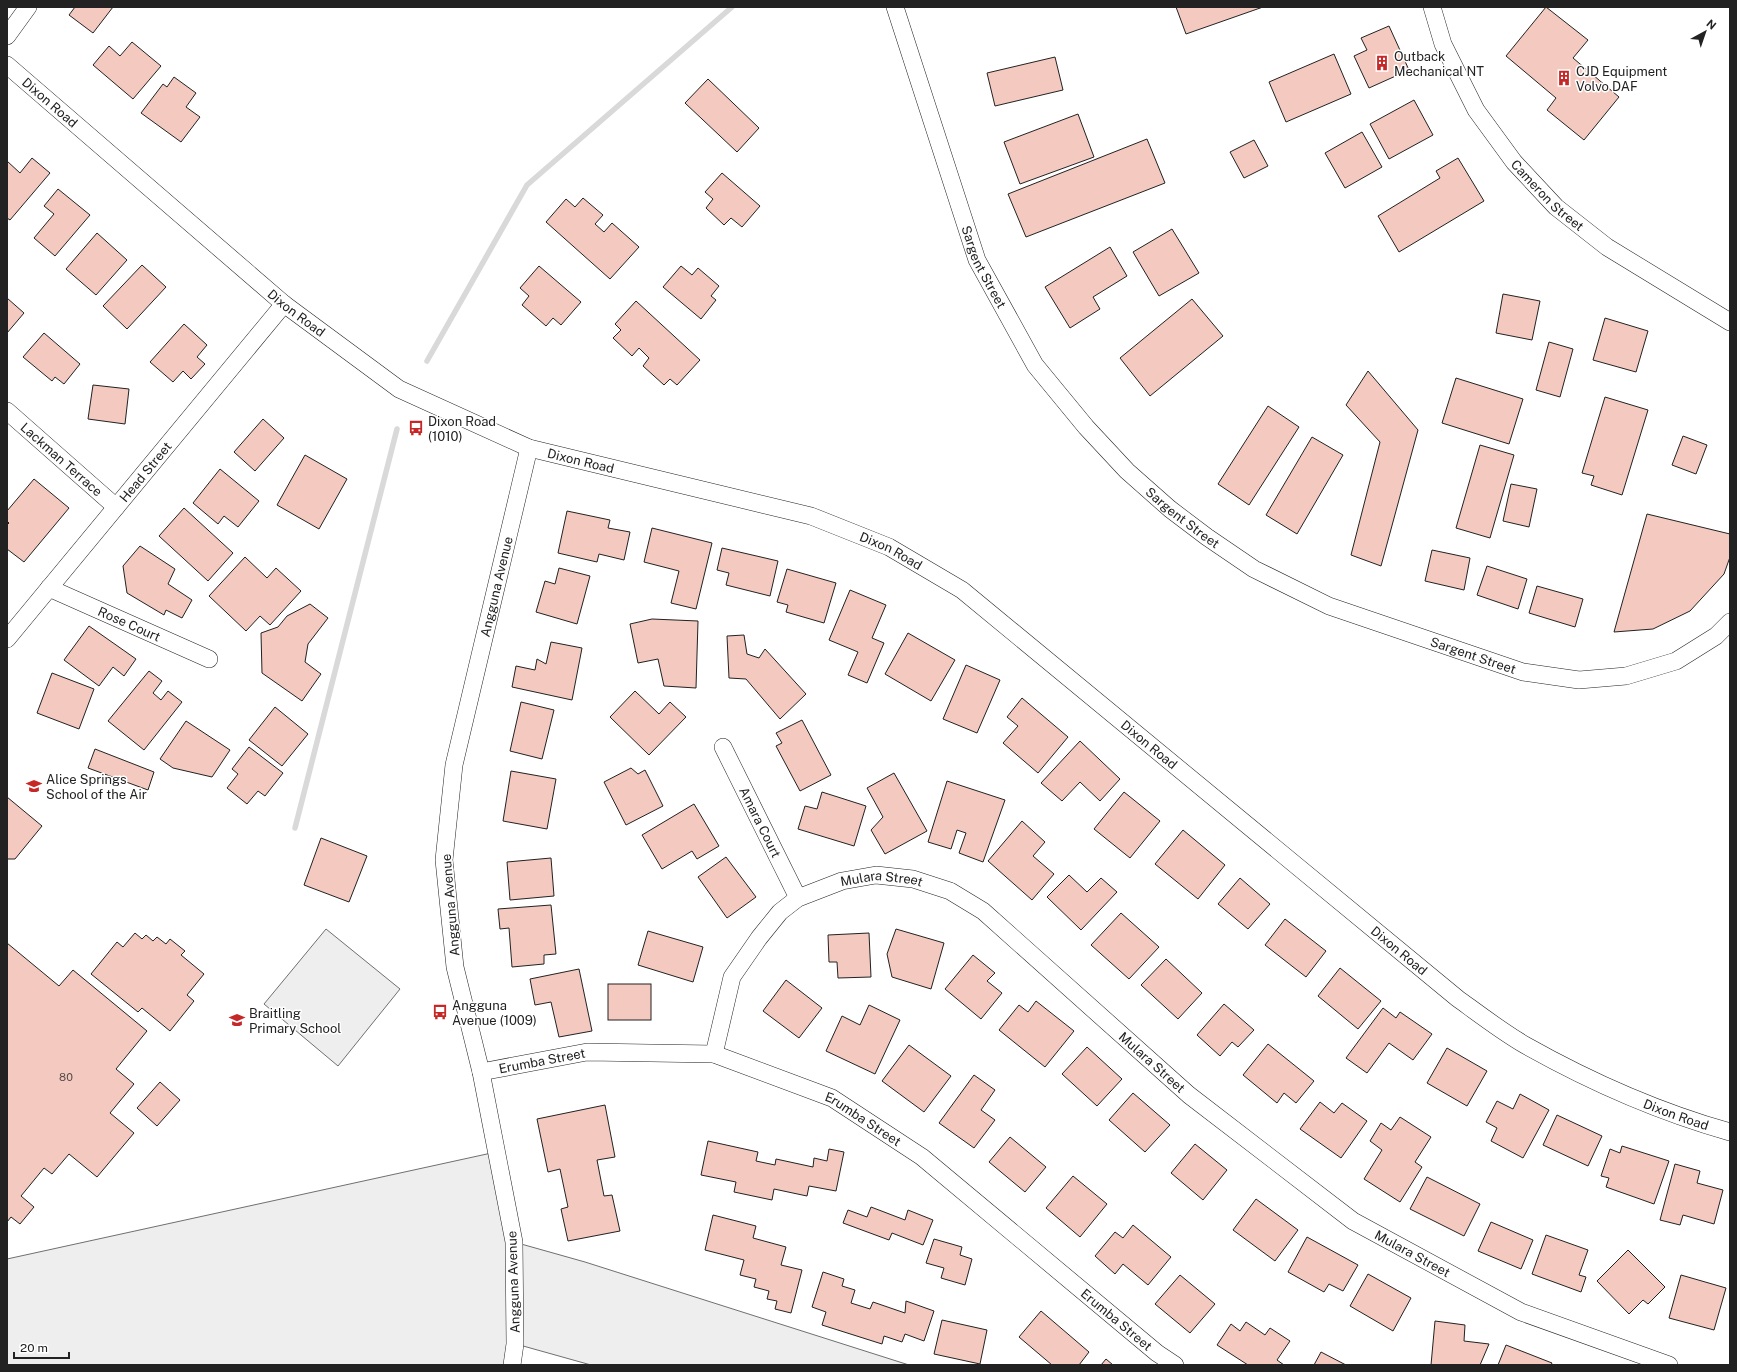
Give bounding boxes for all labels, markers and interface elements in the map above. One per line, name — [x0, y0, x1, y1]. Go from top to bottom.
north arrow — [1685, 12, 1725, 52]
text: N — [1704, 17, 1719, 32]
place label: Outback Mechanical NT — [1394, 49, 1484, 79]
building icon: Outback Mechanical NT — [1373, 54, 1391, 72]
place label: CJD Equipment Volvo DAF — [1576, 64, 1667, 94]
building icon: CJD Equipment Volvo DAF — [1555, 69, 1573, 87]
street label: Dixon Road — [19, 75, 81, 131]
street label: Cameron Street — [1508, 157, 1587, 234]
street label: Sargent Street — [958, 224, 1009, 311]
street label: Dixon Road — [264, 286, 328, 340]
place label: Dixon Road (1010) — [428, 414, 496, 444]
bus stop icon: Dixon Road (1010) — [407, 419, 425, 437]
street label: Lackman Terrace — [18, 420, 105, 500]
street label: Head Street — [117, 439, 175, 505]
street label: Dixon Road — [546, 446, 616, 476]
street label: Sargent Street — [1143, 484, 1222, 551]
street label: Dixon Road — [857, 529, 925, 573]
street label: Angguna Avenue — [478, 535, 516, 638]
street label: Rose Court — [96, 604, 163, 645]
street label: Sargent Street — [1428, 634, 1518, 677]
street label: Dixon Road — [1118, 717, 1180, 772]
place label: Alice Springs School of the Air — [46, 772, 147, 802]
school or university icon: Alice Springs School of the Air — [25, 777, 43, 795]
street label: Amara Court — [736, 785, 784, 860]
street label: Angguna Avenue — [439, 853, 462, 957]
street label: Mulara Street — [839, 868, 925, 890]
street label: Dixon Road — [1368, 923, 1430, 978]
place label: Angguna Avenue (1009) — [452, 998, 537, 1028]
bus stop icon: Angguna Avenue (1009) — [431, 1003, 449, 1021]
place label: Braitling Primary School — [249, 1006, 341, 1036]
school or university icon: Braitling Primary School — [228, 1011, 246, 1029]
street label: Mulara Street — [1116, 1029, 1188, 1096]
street label: Erumba Street — [497, 1045, 587, 1077]
house number: 80 — [59, 1071, 73, 1083]
street label: Erumba Street — [823, 1089, 904, 1149]
street label: Dixon Road — [1641, 1096, 1710, 1133]
street label: Mulara Street — [1372, 1227, 1453, 1280]
street label: Angguna Avenue — [504, 1230, 523, 1334]
street label: Erumba Street — [1078, 1286, 1155, 1354]
scale bar — [14, 1334, 69, 1360]
text: 20 m — [20, 1341, 48, 1355]

